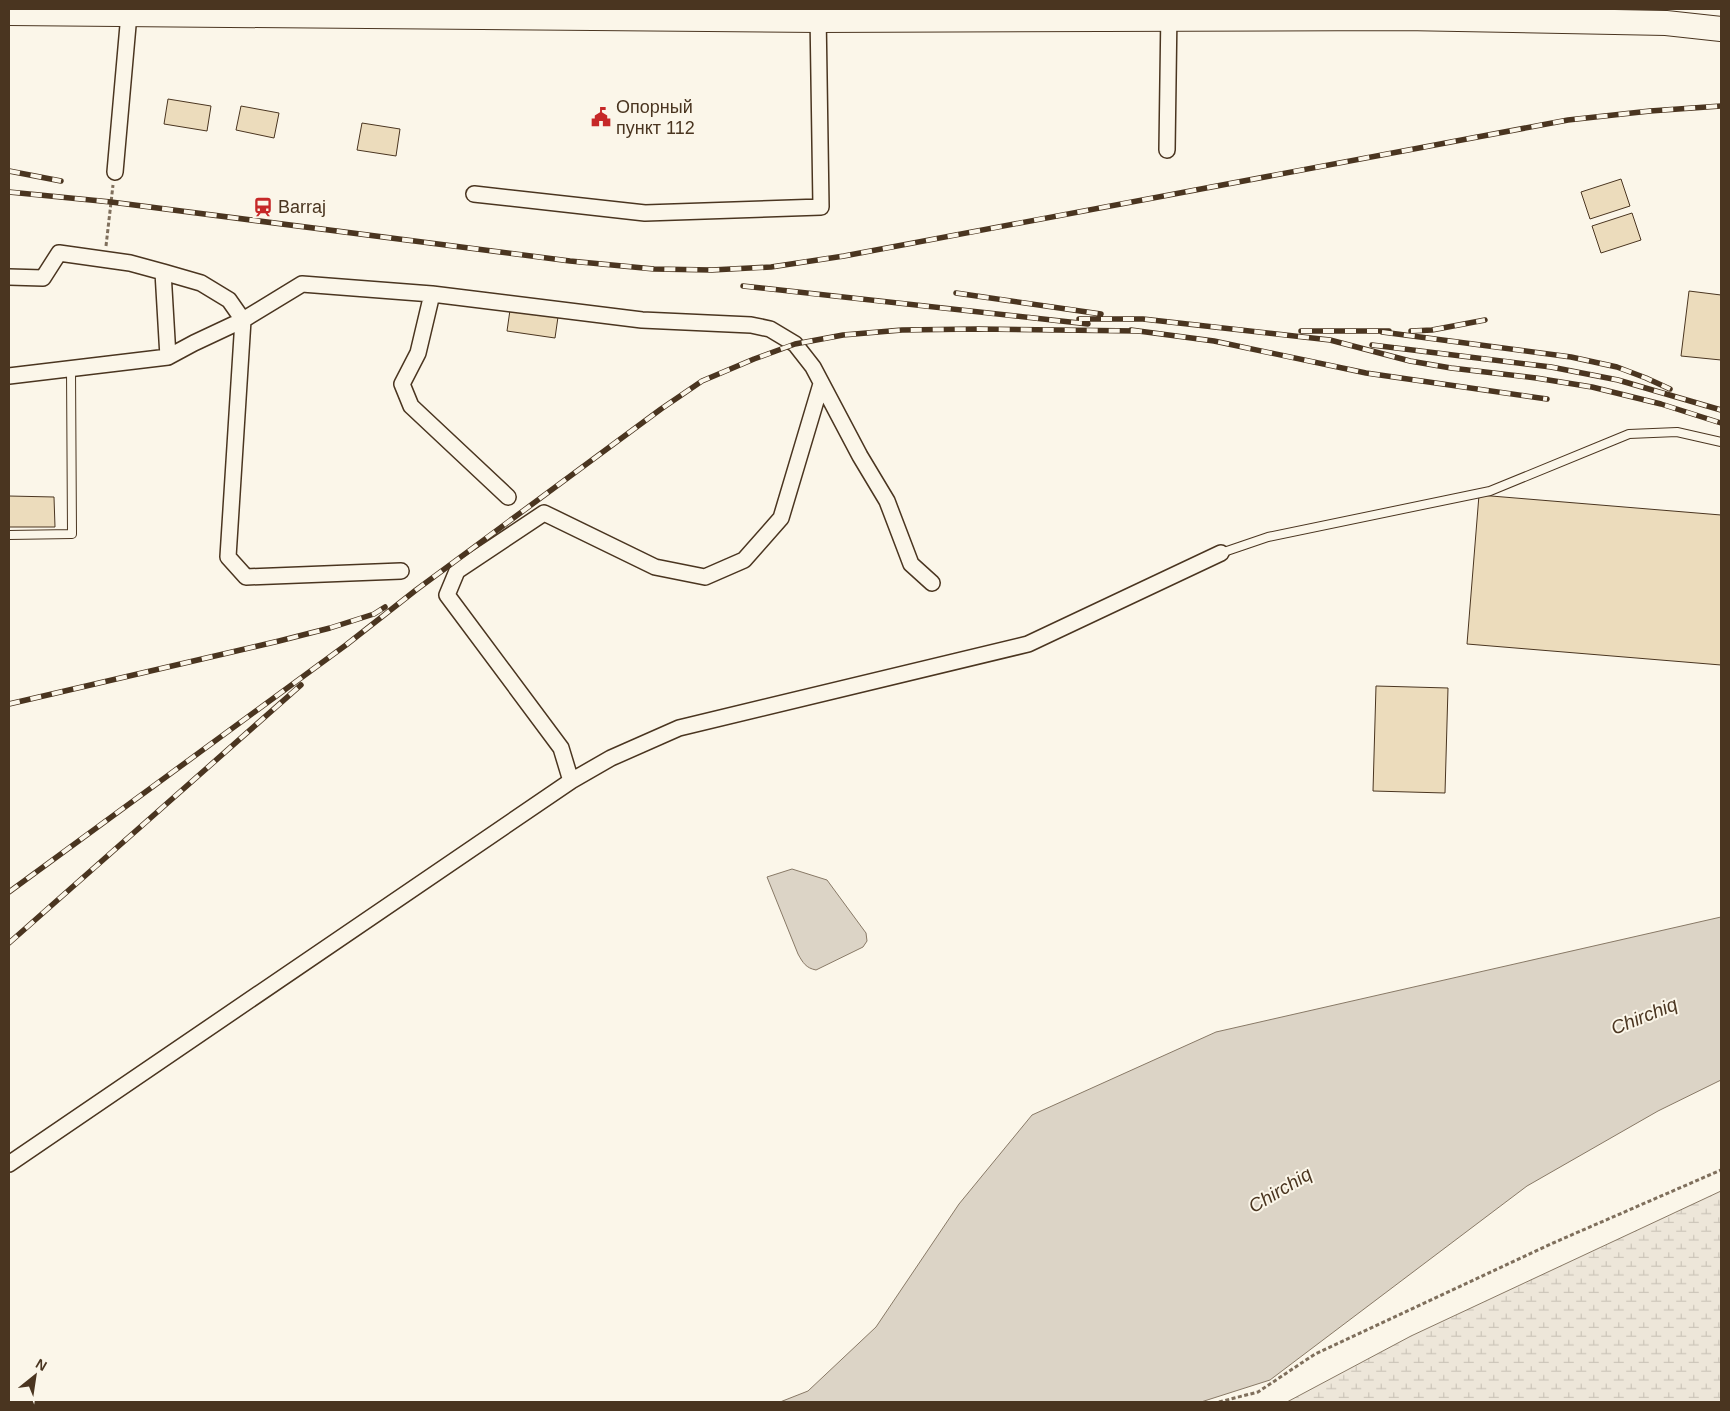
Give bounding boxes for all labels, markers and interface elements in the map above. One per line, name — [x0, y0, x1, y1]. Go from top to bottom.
place label: Опорный пункт 112 — [616, 97, 695, 138]
public building icon: Опорный пункт 112 — [590, 106, 612, 128]
station icon: Barraj — [252, 196, 274, 218]
place label: Barraj — [278, 197, 326, 217]
water label: Chirchiq — [1608, 993, 1681, 1039]
water label: Chirchiq — [1245, 1163, 1316, 1217]
north arrow — [10, 1351, 60, 1401]
text: N — [33, 1355, 50, 1374]

